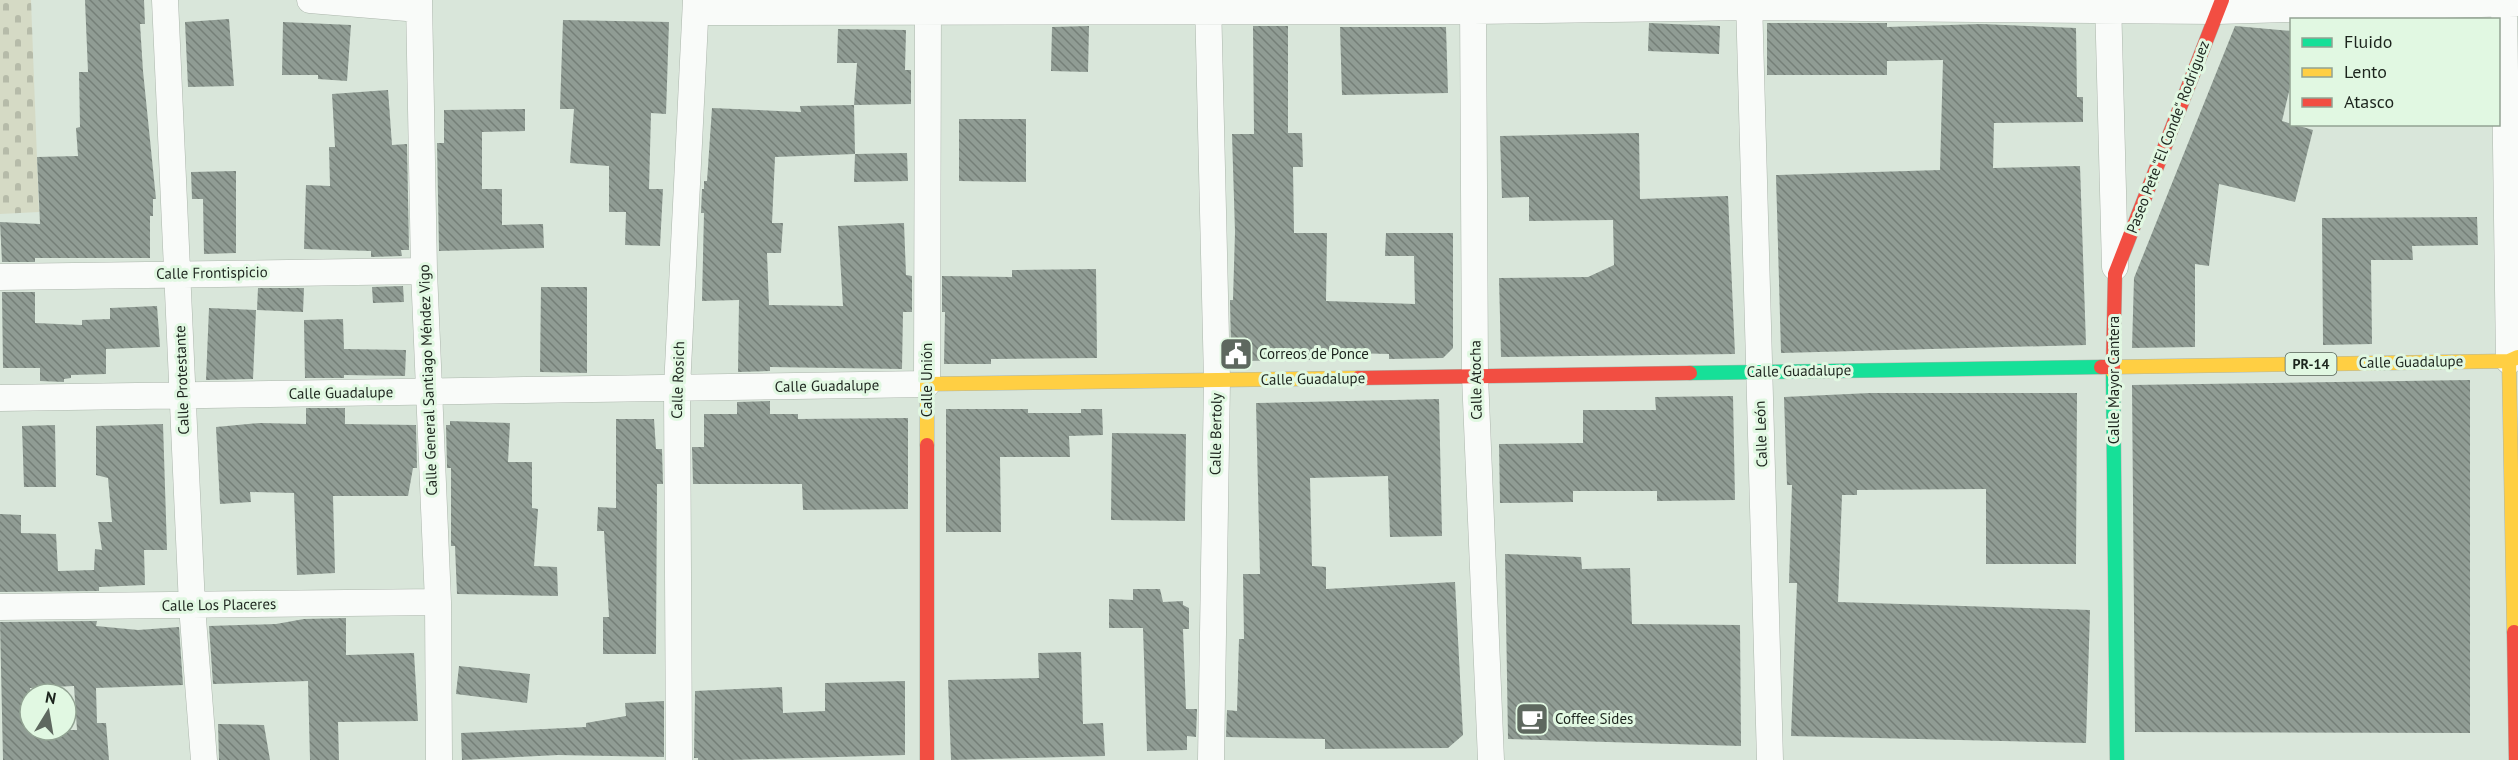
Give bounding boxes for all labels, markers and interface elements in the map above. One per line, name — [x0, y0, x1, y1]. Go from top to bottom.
legend — [2290, 18, 2500, 126]
text: Fluido — [2344, 30, 2392, 53]
street label: Paseo Pete "El Conde" Rodríguez — [2122, 38, 2213, 236]
text: Lento — [2344, 60, 2387, 83]
text: Atasco — [2344, 90, 2394, 113]
street label: Calle Frontispicio — [156, 262, 268, 283]
street label: Calle General Santiago Méndez Vigo — [414, 264, 441, 496]
street label: Calle Mayor Cantera — [2104, 316, 2123, 444]
street label: Calle Protestante — [170, 325, 193, 435]
public building icon: Correos de Ponce — [1218, 336, 1254, 372]
street label: Calle Atocha — [1465, 340, 1486, 420]
street label: Calle Rosich — [667, 341, 688, 419]
street label: Calle Unión — [917, 343, 936, 417]
place label: Correos de Ponce — [1259, 344, 1369, 363]
street label: Calle Guadalupe — [2359, 351, 2463, 372]
road number: PR-14 — [2286, 353, 2336, 375]
street label: Calle Guadalupe — [1747, 360, 1851, 381]
street label: Calle Guadalupe — [1261, 368, 1365, 389]
street label: Calle Guadalupe — [775, 375, 879, 396]
street label: Calle Guadalupe — [289, 382, 393, 403]
street label: Calle Bertoly — [1205, 393, 1226, 475]
street label: Calle León — [1750, 400, 1771, 468]
street label: Calle Los Placeres — [162, 594, 276, 615]
north arrow — [18, 682, 78, 742]
text: N — [44, 686, 58, 708]
cafe icon: Coffee Sides — [1514, 701, 1550, 737]
place label: Coffee Sides — [1555, 709, 1633, 728]

